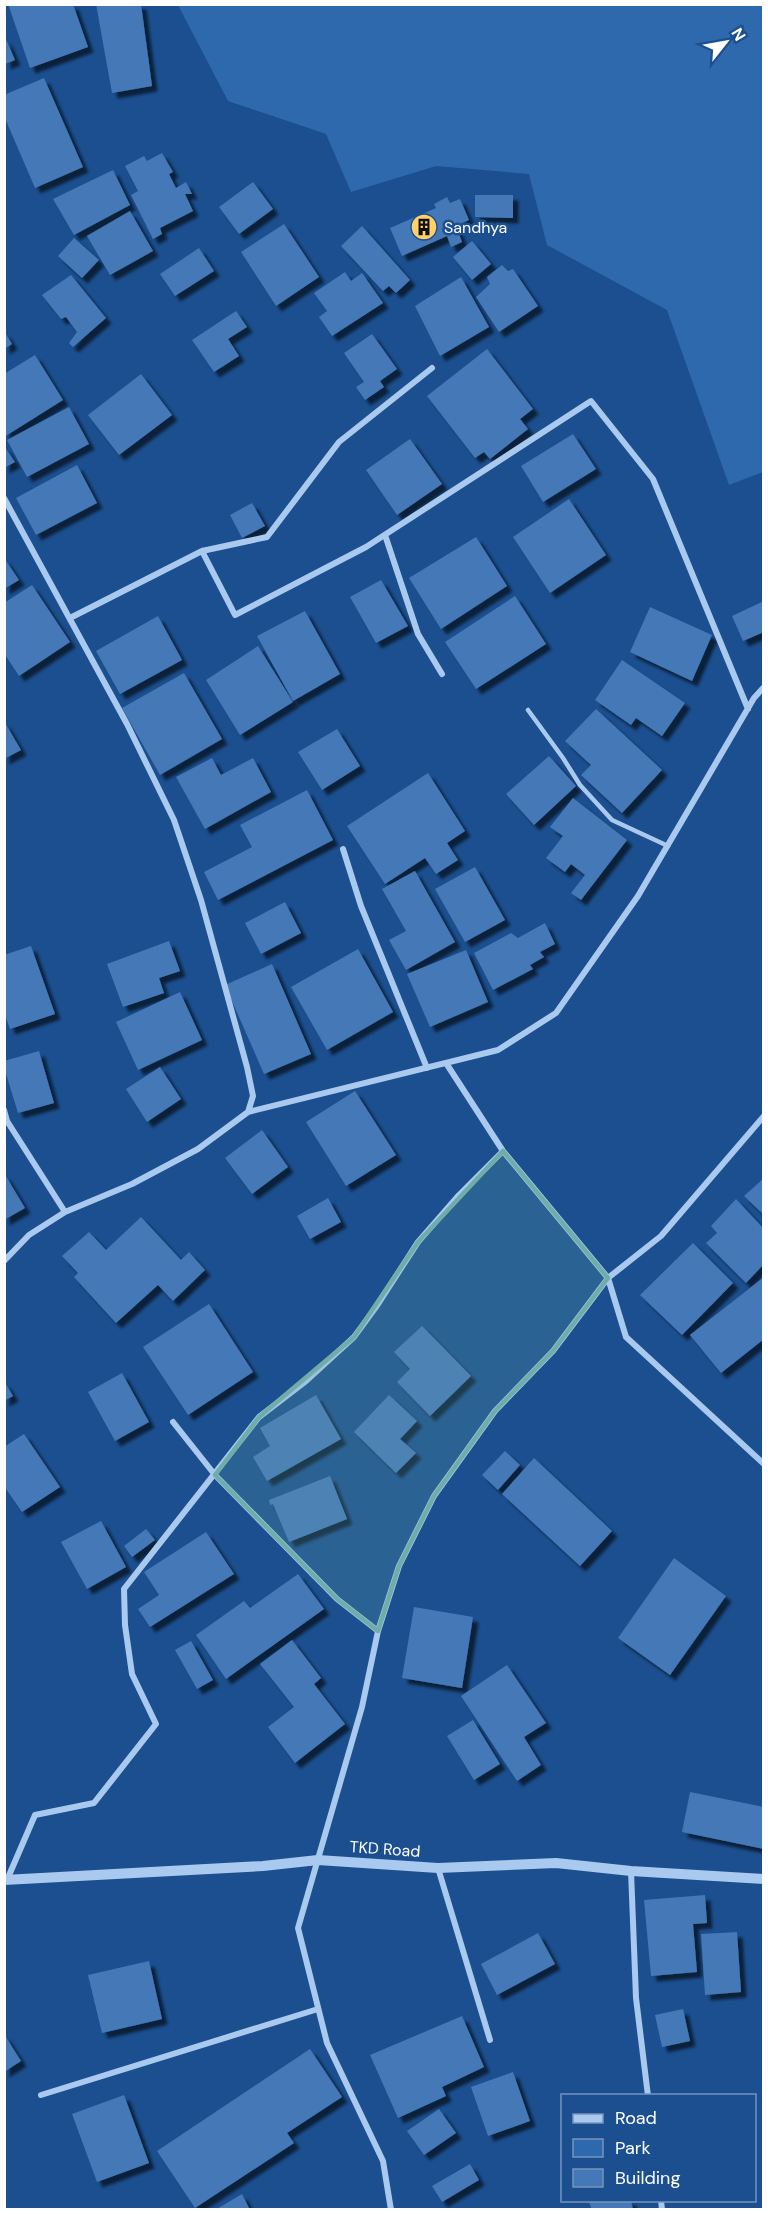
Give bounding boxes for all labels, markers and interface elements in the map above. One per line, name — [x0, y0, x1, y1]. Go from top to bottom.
north arrow — [696, 12, 756, 72]
text: N — [726, 24, 750, 45]
building icon: Sandhya — [409, 212, 439, 242]
place label: Sandhya — [444, 217, 507, 238]
street label: TKD Road — [349, 1836, 421, 1862]
legend — [561, 2094, 756, 2202]
text: Road — [615, 2106, 657, 2130]
text: Park — [615, 2136, 651, 2160]
text: Building — [615, 2166, 680, 2190]

